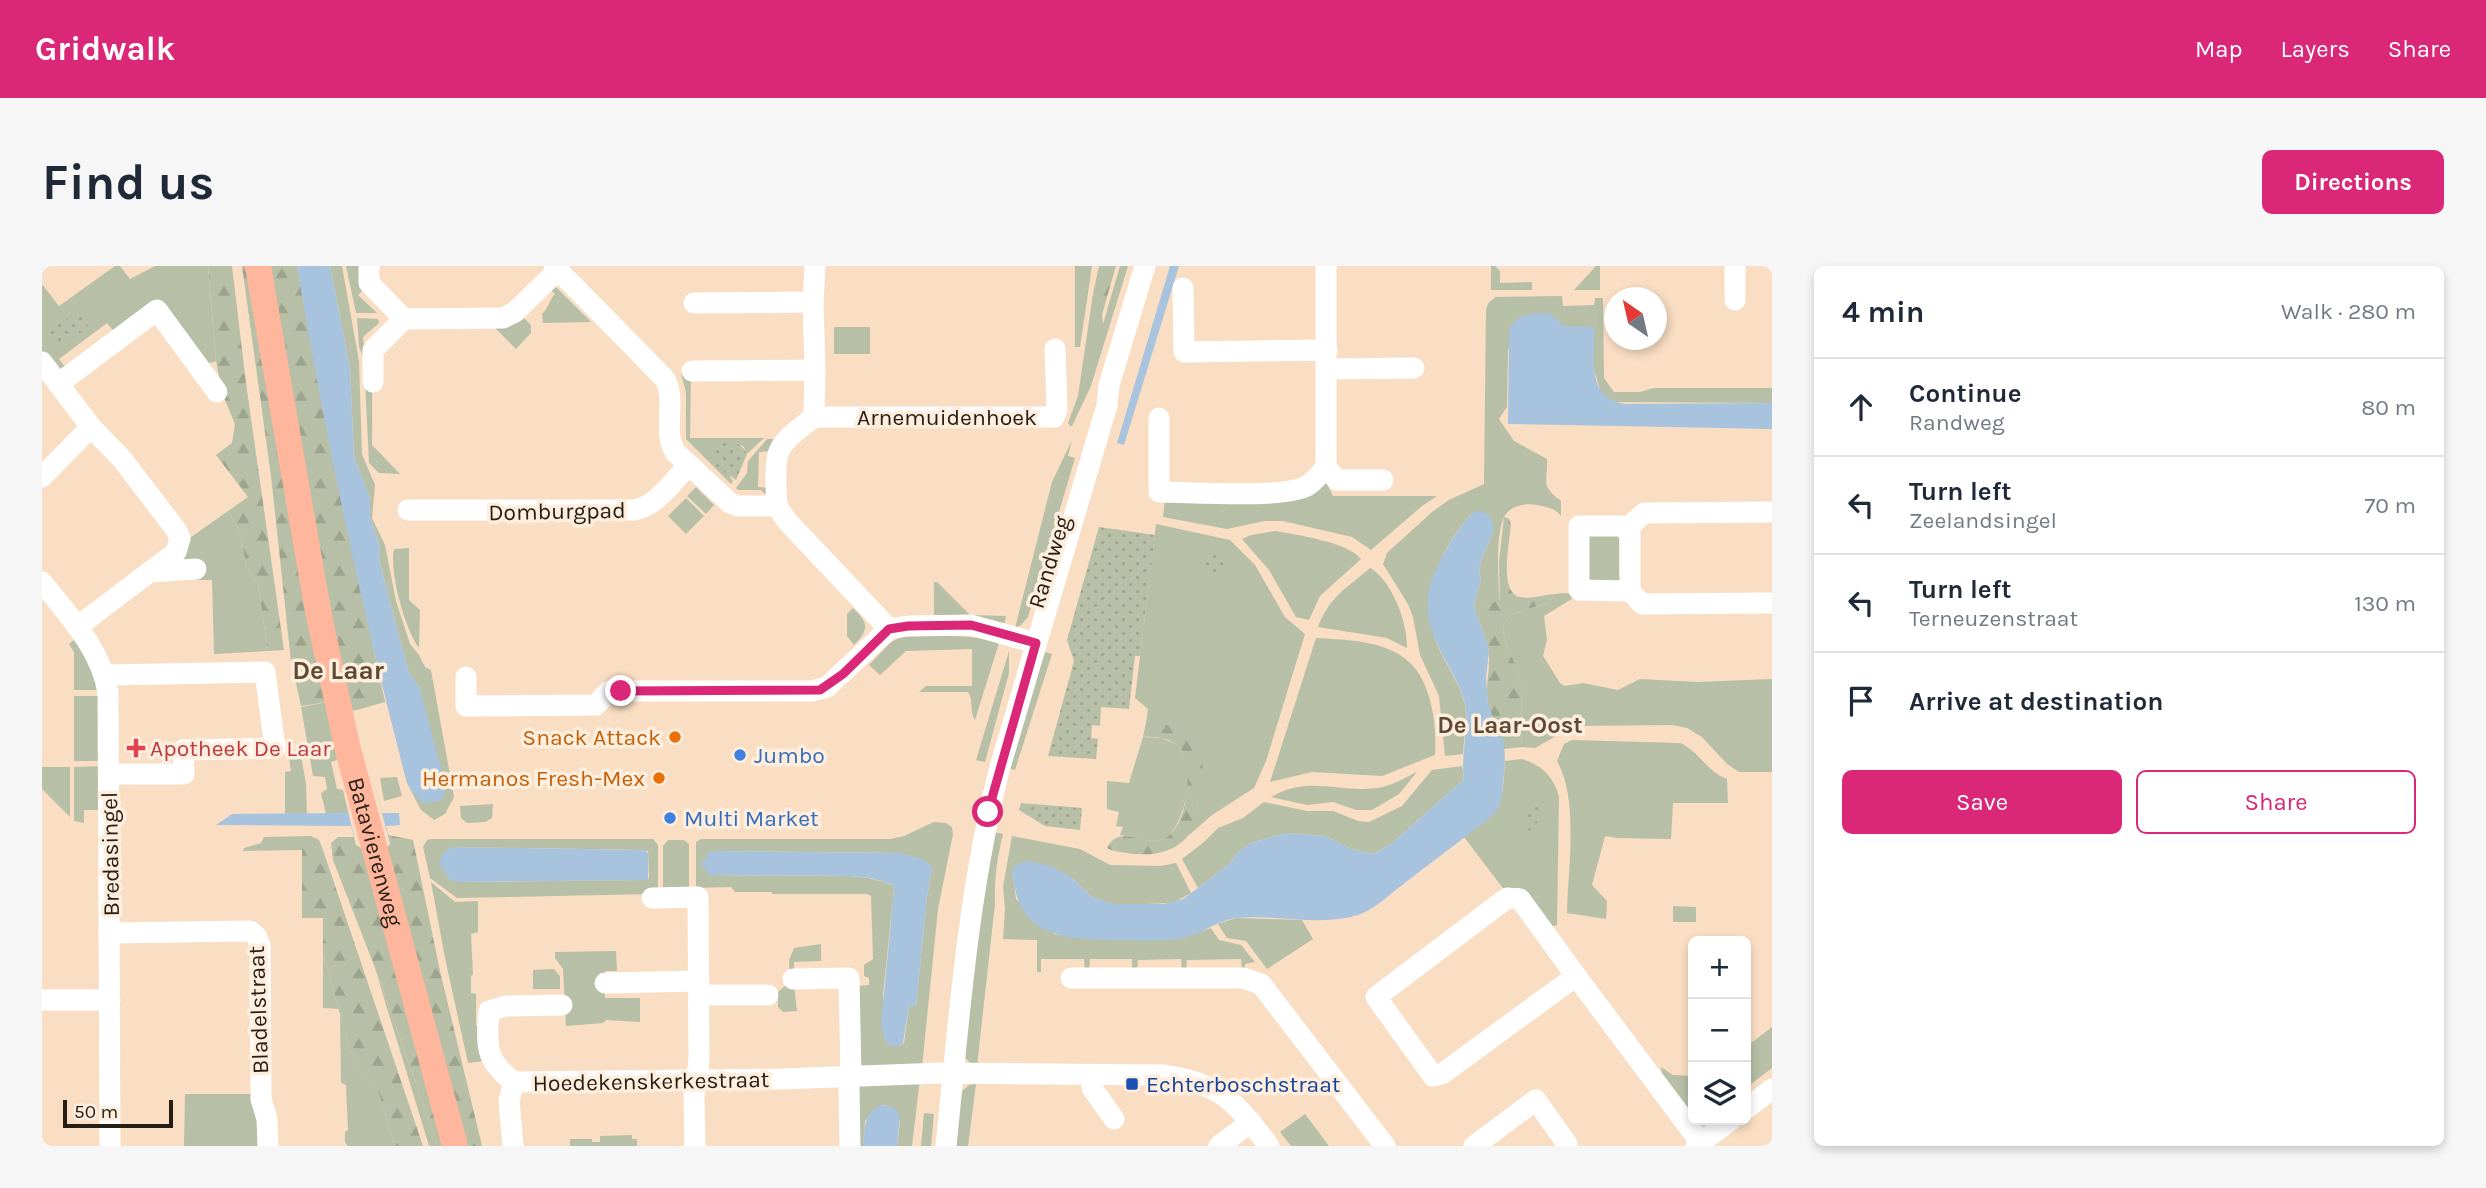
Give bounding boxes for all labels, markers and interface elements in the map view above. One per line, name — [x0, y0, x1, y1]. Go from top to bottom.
text: Gridwalk — [35, 30, 175, 68]
text: Map — [2195, 35, 2243, 63]
text: Layers — [2281, 35, 2350, 63]
text: Share — [2388, 35, 2451, 63]
button: Directions — [2262, 150, 2444, 214]
text: Find us — [42, 154, 214, 211]
north arrow — [1604, 287, 1667, 350]
text: 4 min — [1842, 294, 1924, 330]
text: Walk · 280 m — [2281, 298, 2416, 325]
text: Continue — [1909, 378, 2021, 409]
icon: ahead — [1842, 388, 1880, 426]
text: 80 m — [2361, 394, 2416, 421]
street label: Arnemuidenhoek — [857, 404, 1037, 431]
text: Randweg — [1909, 409, 2005, 436]
text: Turn left — [1909, 476, 2011, 507]
icon: left — [1842, 486, 1880, 524]
text: 70 m — [2365, 492, 2416, 519]
street label: Domburgpad — [488, 497, 626, 526]
text: Zeelandsingel — [1909, 507, 2057, 534]
street label: Randweg — [1023, 512, 1076, 612]
text: Turn left — [1909, 574, 2011, 605]
icon: left — [1842, 584, 1880, 622]
text: 130 m — [2354, 590, 2416, 617]
text: Terneuzenstraat — [1909, 605, 2078, 632]
district label: De Laar — [292, 655, 385, 686]
route end — [605, 675, 636, 706]
icon: arrive — [1842, 682, 1880, 720]
text: Arrive at destination — [1909, 686, 2163, 717]
district label: De Laar-Oost — [1437, 711, 1583, 739]
place label: Snack Attack — [522, 724, 661, 751]
marker: Snack Attack — [667, 729, 683, 745]
place label: Apotheek De Laar — [150, 735, 331, 762]
marker: Apotheek De Laar — [128, 740, 144, 756]
place label: Jumbo — [754, 742, 825, 769]
marker: Jumbo — [732, 747, 748, 763]
place label: Hermanos Fresh-Mex — [422, 765, 645, 792]
marker: Hermanos Fresh-Mex — [651, 770, 667, 786]
button: Save — [1842, 770, 2122, 834]
button: Share — [2136, 770, 2416, 834]
street label: Batavierenweg — [342, 774, 408, 930]
street label: Bredasingel — [96, 791, 125, 917]
route start — [972, 796, 1003, 827]
place label: Multi Market — [684, 805, 819, 832]
marker: Multi Market — [662, 810, 678, 826]
map controls — [1688, 936, 1751, 1125]
button: + — [1688, 936, 1751, 999]
street label: Bladelstraat — [243, 945, 274, 1075]
button: − — [1688, 999, 1751, 1062]
button: layers — [1688, 1062, 1751, 1125]
street label: Hoedekenskerkestraat — [532, 1066, 770, 1097]
place label: Echterboschstraat — [1146, 1071, 1341, 1098]
marker: Echterboschstraat — [1124, 1076, 1140, 1092]
scale bar — [63, 1097, 173, 1129]
text: 50 m — [74, 1101, 118, 1123]

